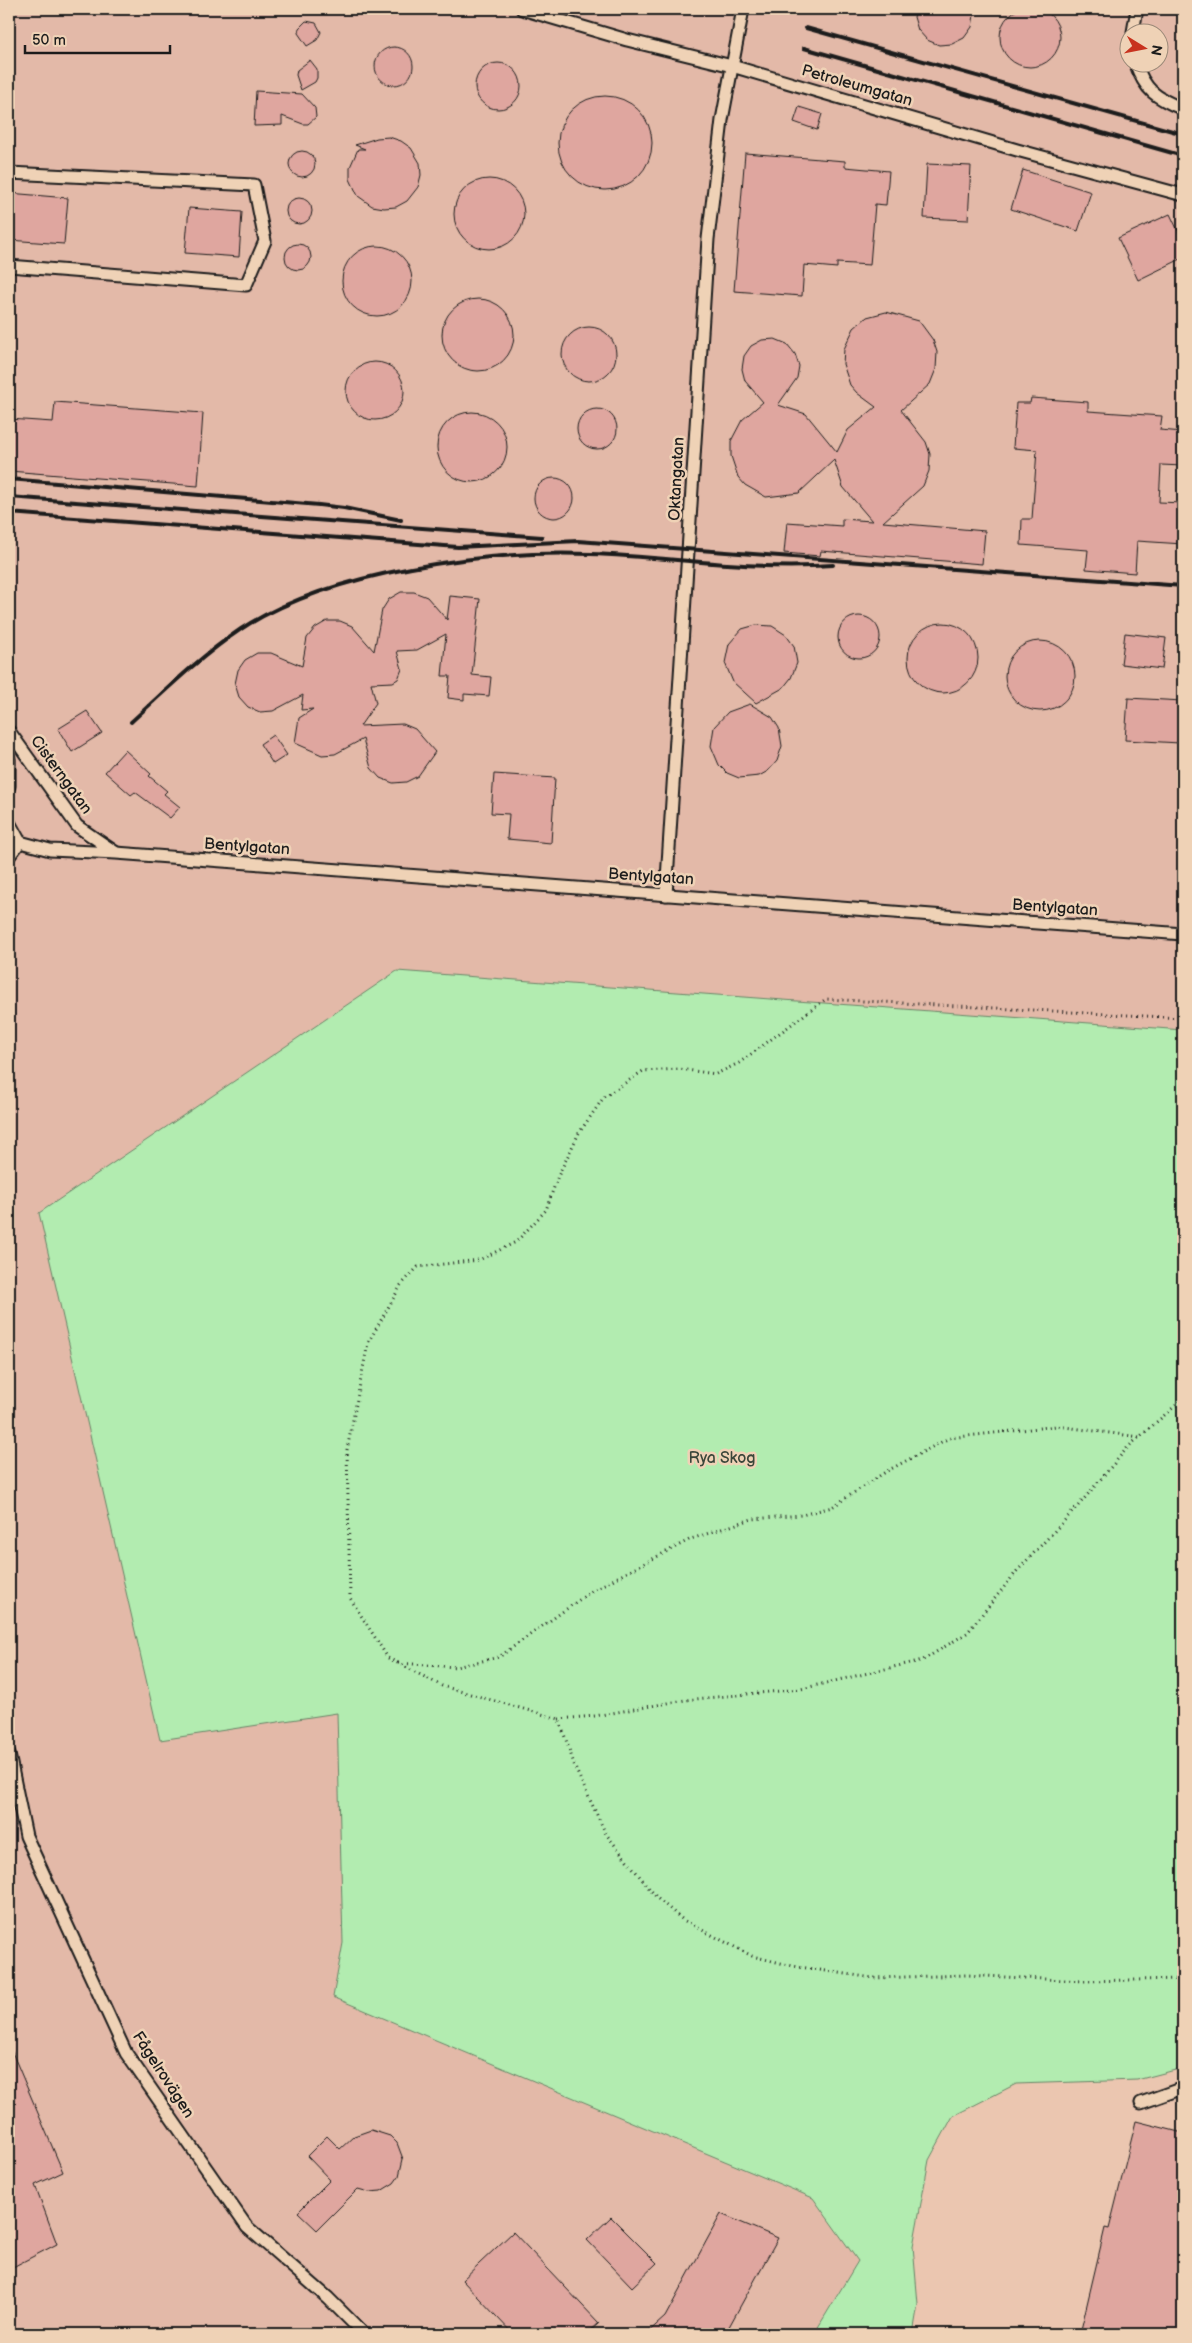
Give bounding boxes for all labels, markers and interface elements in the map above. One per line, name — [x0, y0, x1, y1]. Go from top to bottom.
scale bar — [25, 22, 170, 54]
north arrow — [1120, 22, 1170, 72]
text: 50 m — [32, 31, 66, 50]
text: N — [1147, 44, 1166, 57]
street label: Petroleumgatan — [799, 61, 915, 111]
street label: Oktangatan — [665, 437, 689, 521]
street label: Cisterngatan — [26, 732, 96, 818]
street label: Bentylgatan — [203, 835, 291, 859]
street label: Bentylgatan — [607, 865, 695, 889]
street label: Bentylgatan — [1011, 896, 1099, 920]
park label: Rya Skog — [688, 1449, 756, 1468]
street label: Fågelrovägen — [128, 2028, 198, 2122]

